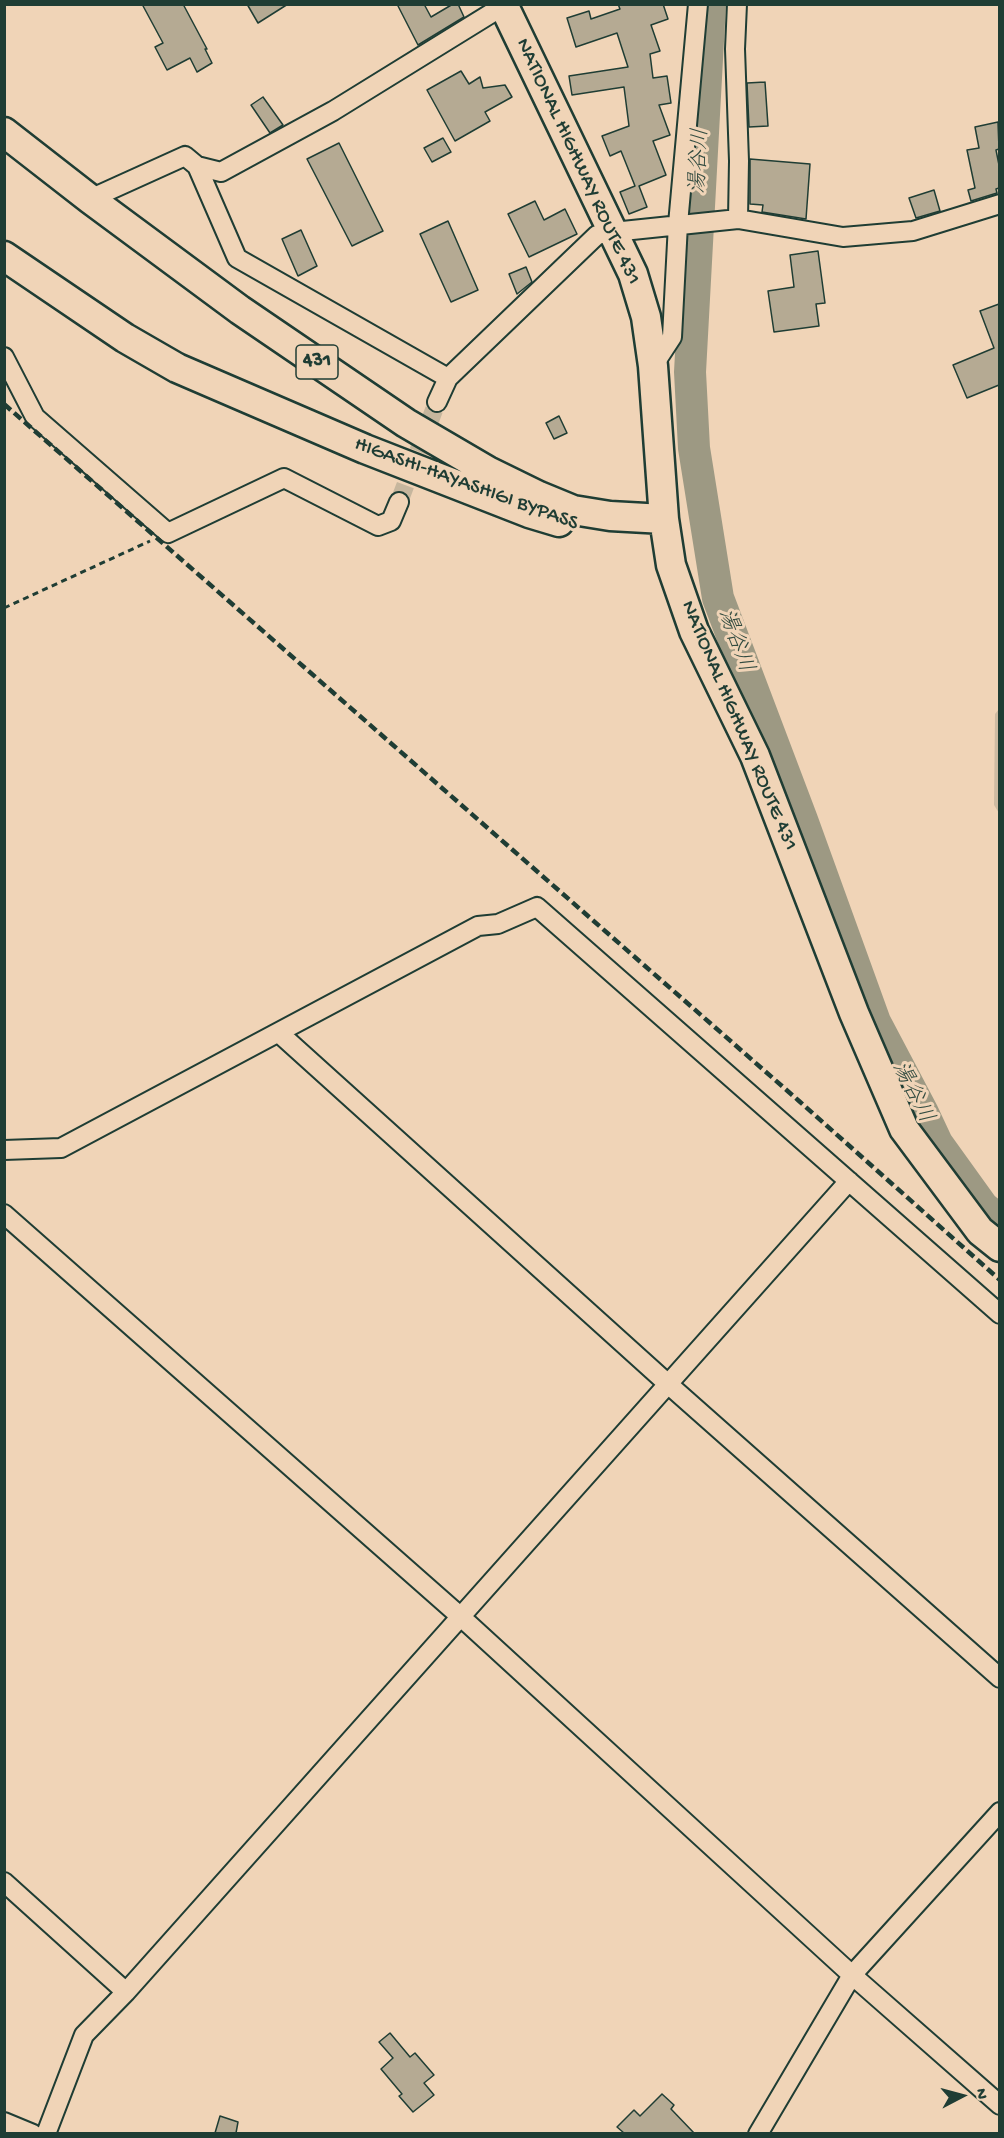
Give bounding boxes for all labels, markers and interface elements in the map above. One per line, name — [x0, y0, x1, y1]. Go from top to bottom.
street label: NATIONAL HIGHWAY ROUTE 431 — [509, 35, 645, 289]
water label: 湯谷川 — [686, 127, 716, 195]
road number: 431 — [296, 345, 338, 379]
street label: HIGASHI-HAYASHIGI BYPASS — [351, 433, 581, 537]
street label: NATIONAL HIGHWAY ROUTE 431 — [674, 597, 802, 855]
water label: 湯谷川 — [710, 605, 758, 677]
water label: 湯谷川 — [884, 1058, 938, 1128]
north arrow — [932, 2066, 992, 2126]
text: N — [970, 2088, 990, 2100]

